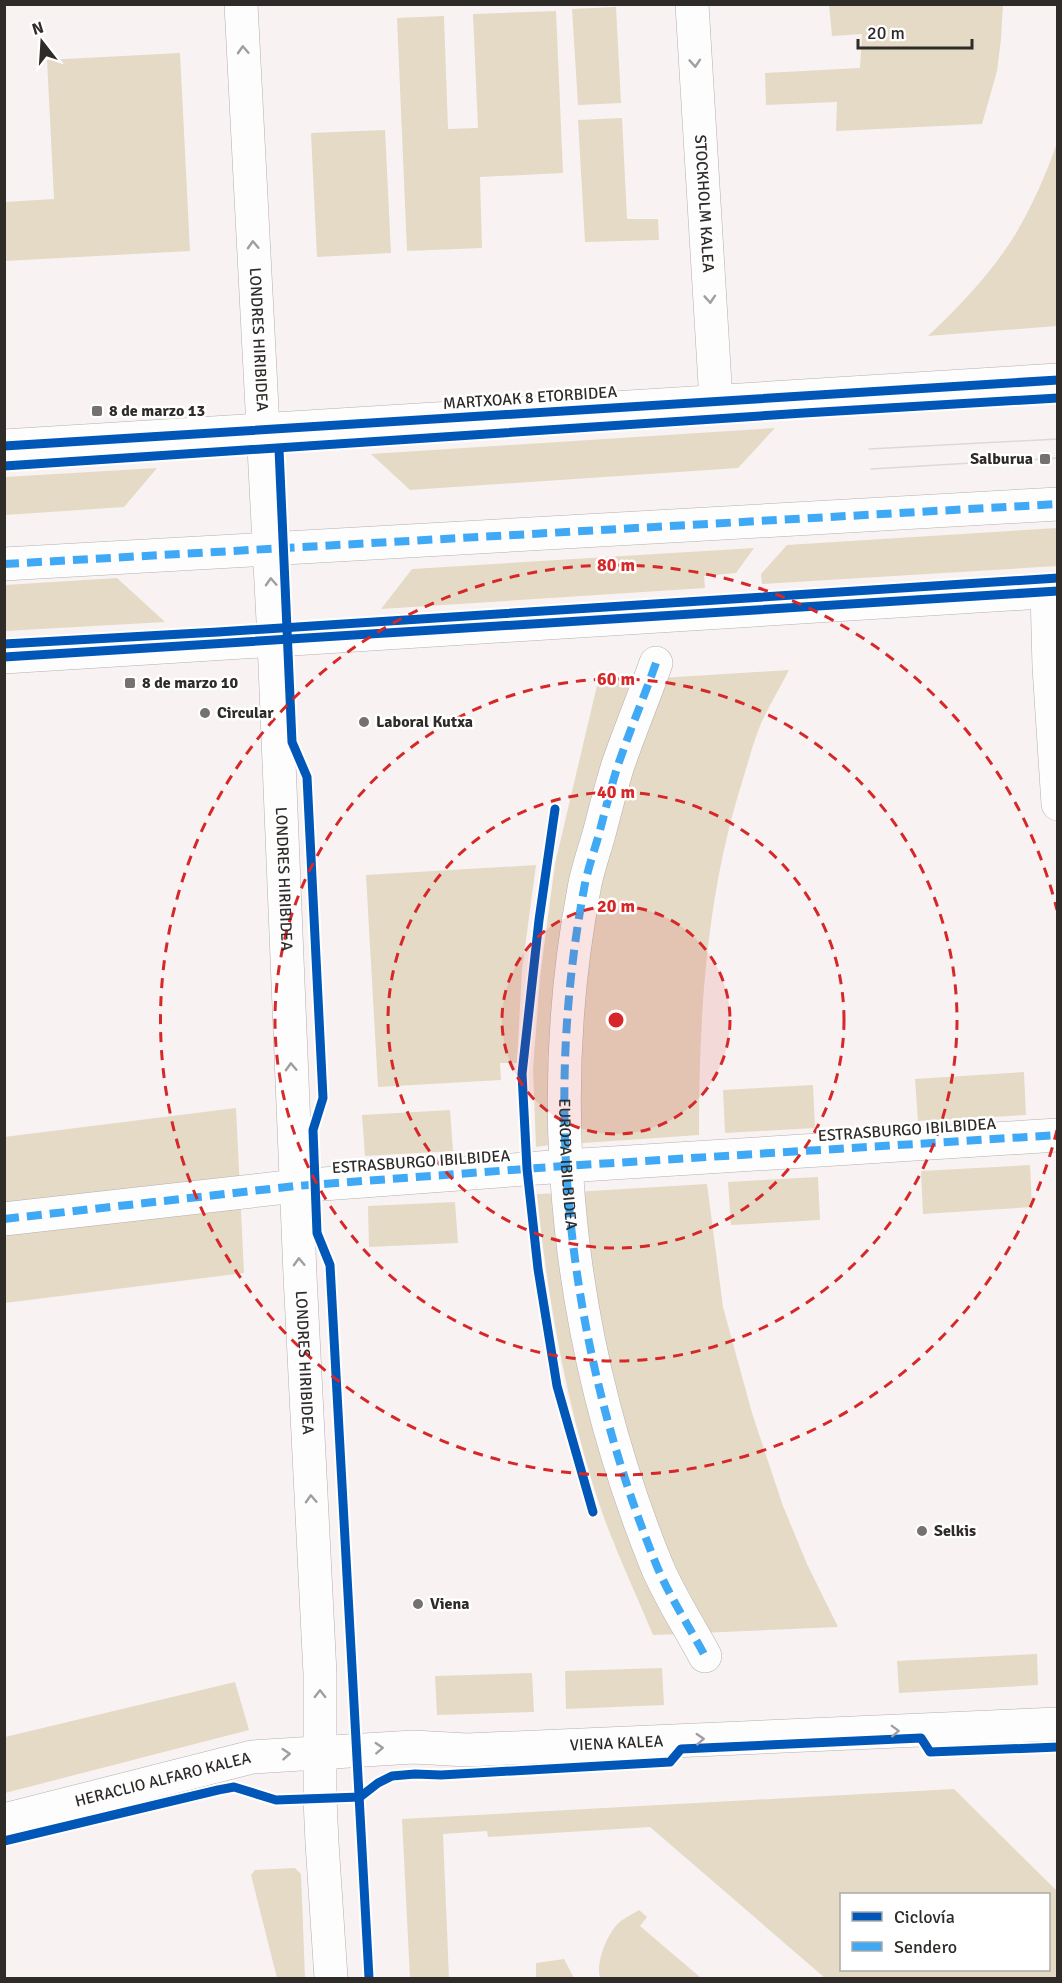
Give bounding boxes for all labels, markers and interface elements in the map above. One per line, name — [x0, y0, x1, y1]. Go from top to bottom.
north arrow — [12, 12, 72, 72]
scale bar — [858, 12, 972, 50]
text: N — [30, 17, 46, 40]
text: 20 m — [867, 22, 905, 44]
one-way arrow — [237, 45, 250, 54]
one-way arrow — [689, 58, 702, 67]
street label: STOCKHOLM KALEA — [690, 134, 718, 273]
one-way arrow — [247, 240, 260, 249]
street label: LONDRES HIRIBIDEA — [245, 267, 272, 412]
one-way arrow — [703, 295, 716, 304]
street label: MARTXOAK 8 ETORBIDEA — [442, 382, 618, 414]
place label: 8 de marzo 13 — [109, 401, 205, 421]
marker: 8 de marzo 13 — [90, 404, 104, 418]
place label: Salburua — [970, 449, 1033, 469]
marker: Salburua — [1038, 452, 1052, 466]
text: 80 m — [597, 554, 635, 576]
one-way arrow — [264, 577, 277, 586]
text: 60 m — [597, 668, 635, 690]
place label: 8 de marzo 10 — [142, 673, 238, 693]
marker: 8 de marzo 10 — [123, 676, 137, 690]
place label: Circular — [217, 703, 274, 723]
marker: Circular — [198, 706, 212, 720]
place label: Laboral Kutxa — [376, 712, 473, 732]
marker: Laboral Kutxa — [357, 715, 371, 729]
text: 40 m — [597, 781, 635, 803]
street label: LONDRES HIRIBIDEA — [271, 806, 297, 952]
text: 20 m — [597, 895, 635, 917]
centre of rings — [606, 1010, 626, 1030]
one-way arrow — [285, 1063, 298, 1072]
street label: EUROPA IBILBIDEA — [554, 1098, 581, 1231]
street label: ESTRASBURGO IBILBIDEA — [817, 1114, 997, 1146]
street label: ESTRASBURGO IBILBIDEA — [331, 1146, 511, 1178]
one-way arrow — [293, 1258, 305, 1267]
street label: LONDRES HIRIBIDEA — [291, 1290, 318, 1435]
one-way arrow — [305, 1494, 318, 1503]
place label: Selkis — [934, 1521, 976, 1541]
marker: Selkis — [915, 1524, 929, 1538]
place label: Viena — [430, 1594, 469, 1614]
marker: Viena — [411, 1597, 425, 1611]
one-way arrow — [314, 1689, 327, 1698]
one-way arrow — [890, 1724, 899, 1737]
street label: VIENA KALEA — [569, 1731, 664, 1755]
one-way arrow — [695, 1733, 704, 1746]
one-way arrow — [375, 1742, 384, 1755]
street label: HERACLIO ALFARO KALEA — [73, 1748, 253, 1812]
one-way arrow — [282, 1748, 291, 1761]
legend — [840, 1893, 1050, 1971]
text: Ciclovía — [894, 1906, 955, 1928]
text: Sendero — [894, 1936, 957, 1958]

